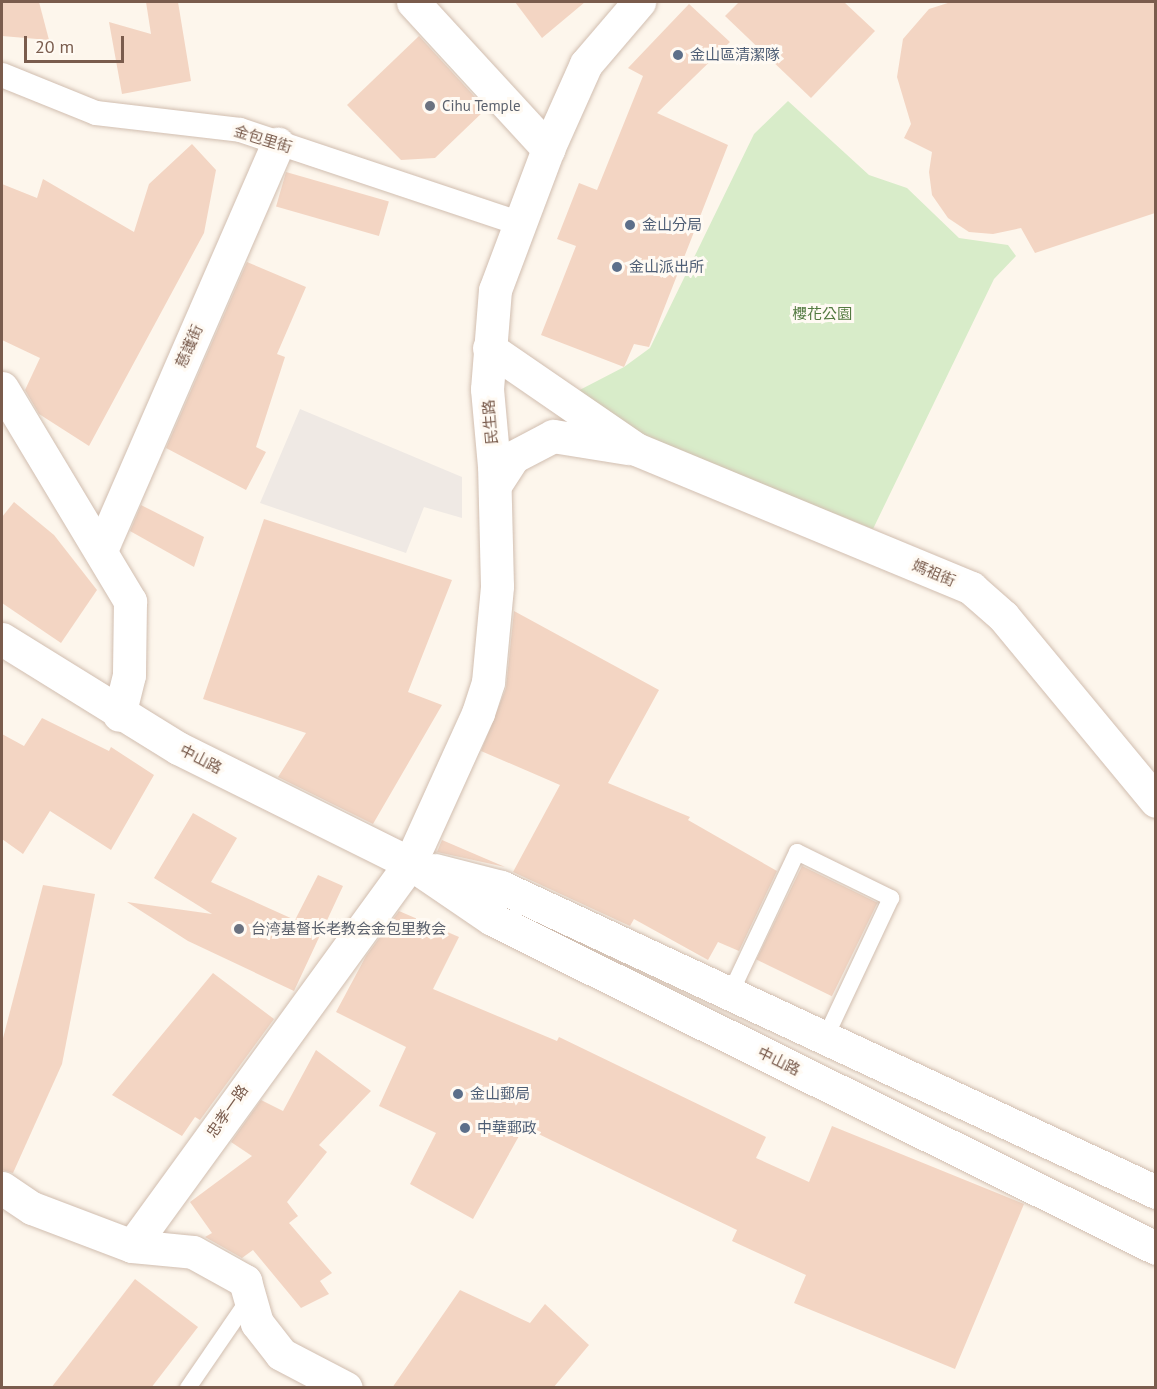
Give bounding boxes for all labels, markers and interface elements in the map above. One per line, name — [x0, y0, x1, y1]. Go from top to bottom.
scale bar — [27, 24, 128, 62]
text: 20 m — [35, 35, 74, 58]
place label: 金山區清潔隊 — [690, 46, 780, 64]
marker: 金山區清潔隊 — [671, 48, 685, 62]
place label: Cihu Temple — [442, 97, 521, 115]
marker: Cihu Temple — [423, 99, 437, 113]
street label: 金包里街 — [232, 122, 294, 156]
place label: 金山分局 — [642, 216, 702, 234]
marker: 金山分局 — [623, 218, 637, 232]
place label: 金山派出所 — [629, 258, 704, 276]
marker: 金山派出所 — [610, 260, 624, 274]
park label: 櫻花公園 — [792, 305, 852, 323]
street label: 慈護街 — [172, 322, 206, 370]
street label: 民生路 — [479, 399, 501, 445]
street label: 媽祖街 — [910, 556, 958, 590]
street label: 中山路 — [177, 741, 225, 777]
place label: 台湾基督长老教会金包里教会 — [251, 920, 446, 938]
marker: 台湾基督长老教会金包里教会 — [232, 922, 246, 936]
street label: 中山路 — [755, 1043, 803, 1079]
street label: 忠孝一路 — [202, 1081, 252, 1141]
place label: 金山郵局 — [470, 1085, 530, 1103]
marker: 金山郵局 — [451, 1087, 465, 1101]
place label: 中華郵政 — [477, 1119, 537, 1137]
marker: 中華郵政 — [458, 1121, 472, 1135]

